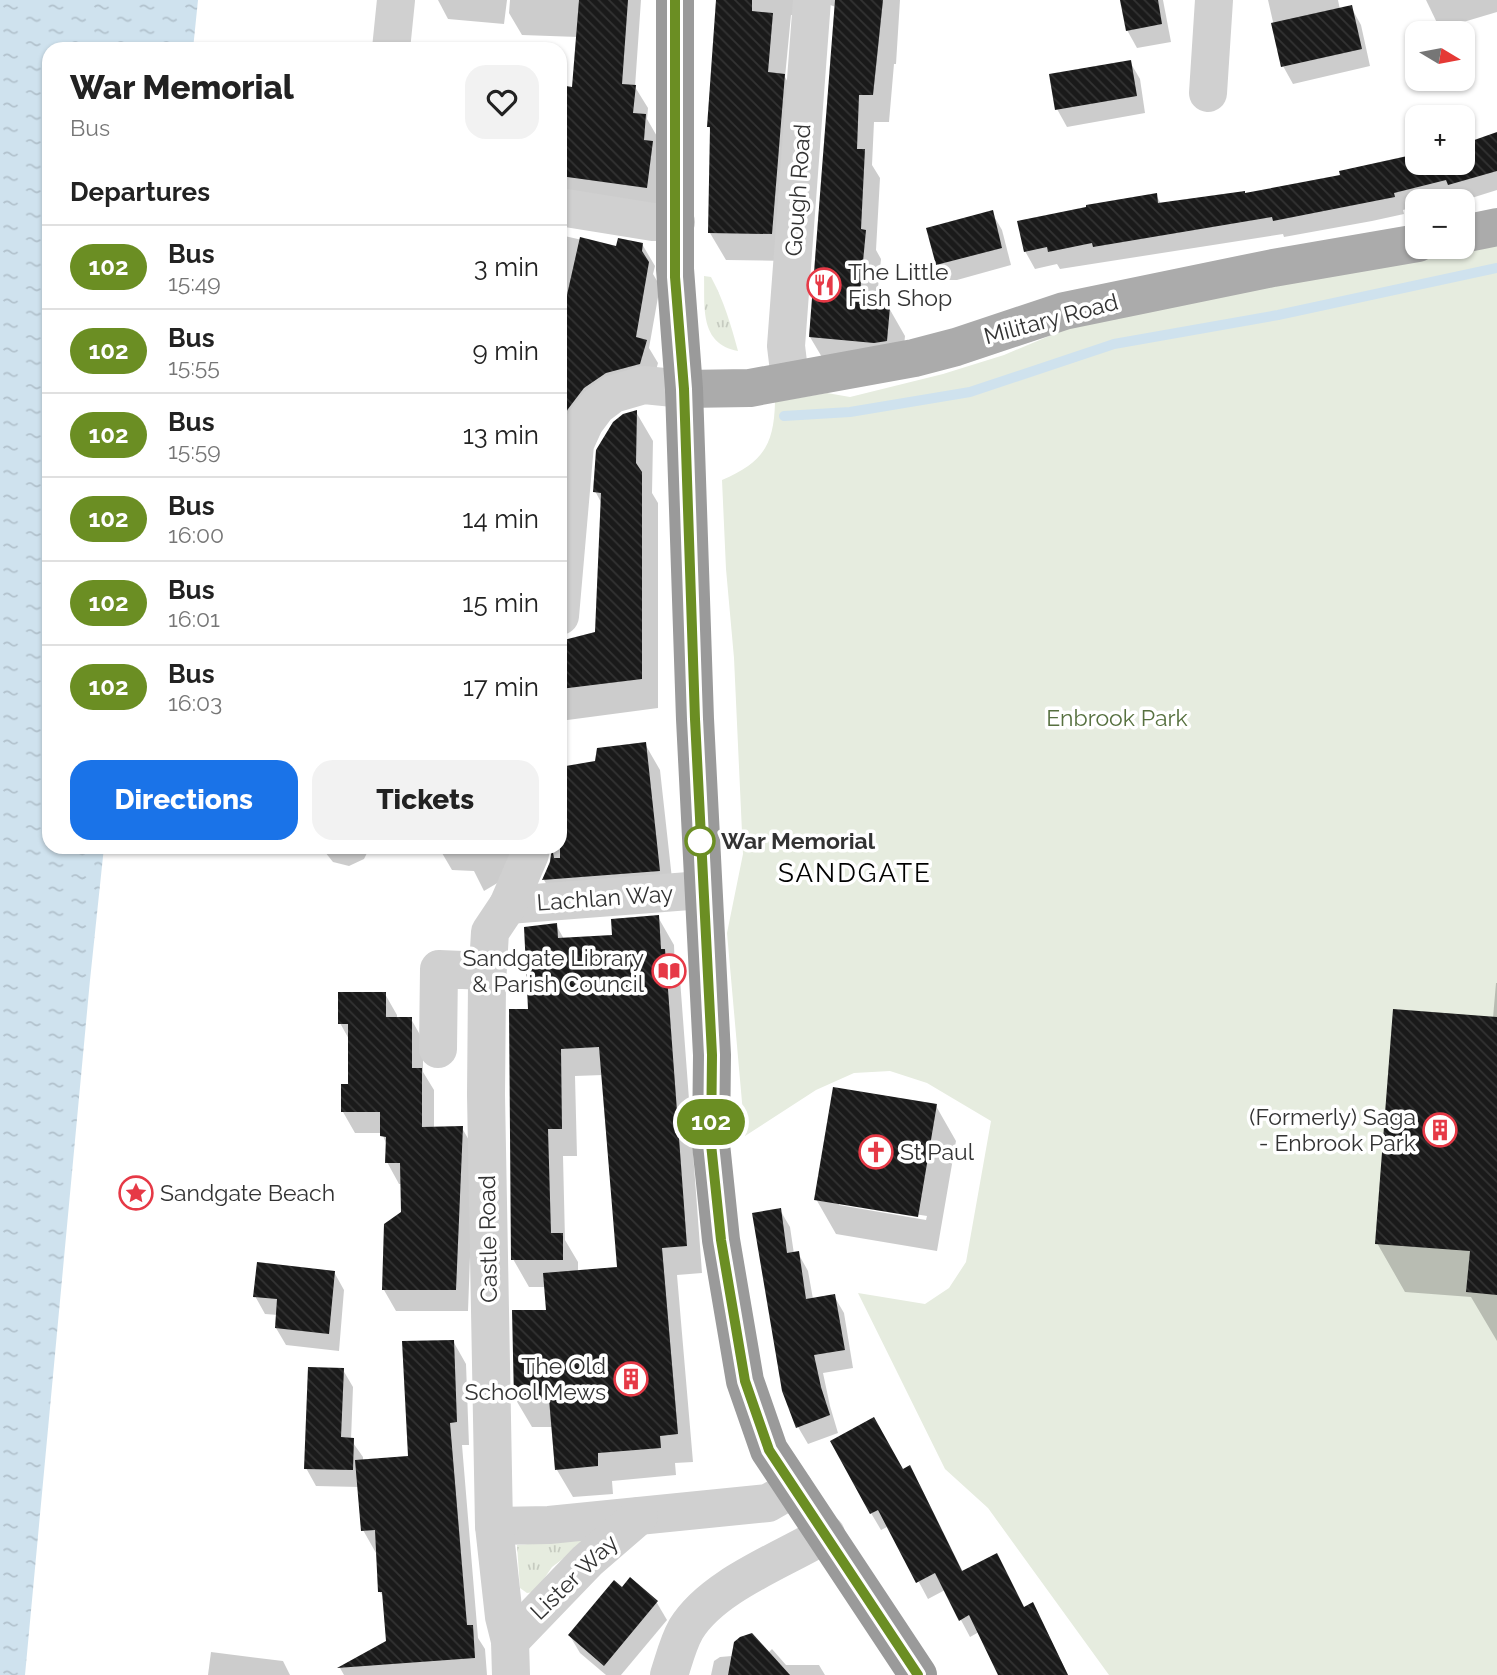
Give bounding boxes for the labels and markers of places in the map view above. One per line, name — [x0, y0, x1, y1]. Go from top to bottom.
place label: The Little Fish Shop — [848, 258, 952, 311]
restaurant icon: The Little Fish Shop — [805, 266, 843, 304]
marker: War Memorial — [685, 826, 715, 856]
place label: War Memorial — [721, 827, 876, 854]
place label: Sandgate Library & Parish Council — [463, 944, 645, 997]
library icon: Sandgate Library & Parish Council — [650, 952, 688, 990]
place label: (Formerly) Saga - Enbrook Park — [1249, 1103, 1416, 1156]
building icon: (Formerly) Saga - Enbrook Park — [1421, 1111, 1459, 1149]
church icon: St Paul — [857, 1133, 895, 1171]
place label: St Paul — [900, 1138, 975, 1165]
place icon: Sandgate Beach — [117, 1174, 155, 1212]
place label: Sandgate Beach — [160, 1179, 335, 1206]
place label: The Old School Mews — [465, 1352, 606, 1405]
building icon: The Old School Mews — [612, 1360, 650, 1398]

